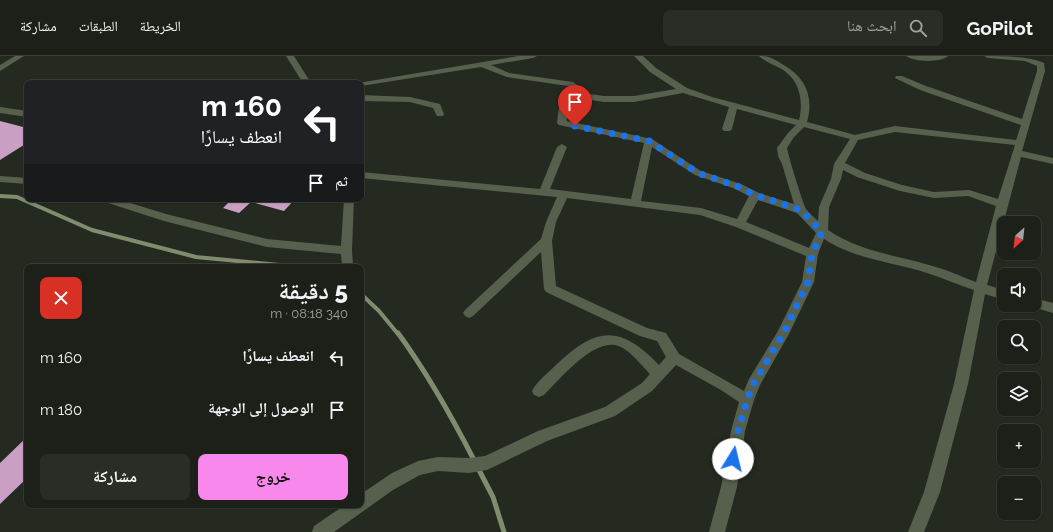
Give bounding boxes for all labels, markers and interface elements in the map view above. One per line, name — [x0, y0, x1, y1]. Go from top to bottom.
search box — [663, 10, 943, 46]
text: ابحث هنا — [847, 17, 897, 35]
icon: search — [907, 17, 929, 39]
text: GoPilot — [967, 17, 1033, 39]
text: مشاركة — [20, 18, 57, 34]
text: الطبقات — [79, 18, 118, 34]
text: الخريطة — [140, 18, 181, 34]
pin — [558, 85, 592, 126]
text: 160 m — [201, 90, 282, 123]
icon: arrive — [564, 91, 586, 113]
icon: left — [296, 96, 348, 148]
text: انعطف يسارًا — [201, 126, 282, 147]
icon: arrive — [305, 172, 327, 194]
text: ثم — [335, 172, 348, 190]
north arrow — [997, 216, 1041, 260]
map controls — [997, 216, 1041, 520]
button: sound — [997, 268, 1041, 312]
text: 5 دقيقة — [279, 276, 348, 305]
button: close — [40, 277, 82, 319]
text: 340 m · 08:18 — [270, 306, 348, 321]
button: search — [997, 320, 1041, 364]
text: انعطف يسارًا — [242, 347, 314, 365]
icon: left — [326, 347, 348, 369]
text: 160 m — [40, 349, 82, 367]
button: layers — [997, 372, 1041, 416]
text: الوصول إلى الوجهة — [208, 399, 314, 417]
icon: arrive — [326, 399, 348, 421]
text: 180 m — [40, 401, 82, 419]
button: + — [997, 424, 1041, 468]
position arrow — [712, 438, 754, 480]
button: مشاركة — [40, 454, 190, 500]
button: خروج — [198, 454, 348, 500]
button: − — [997, 476, 1041, 520]

